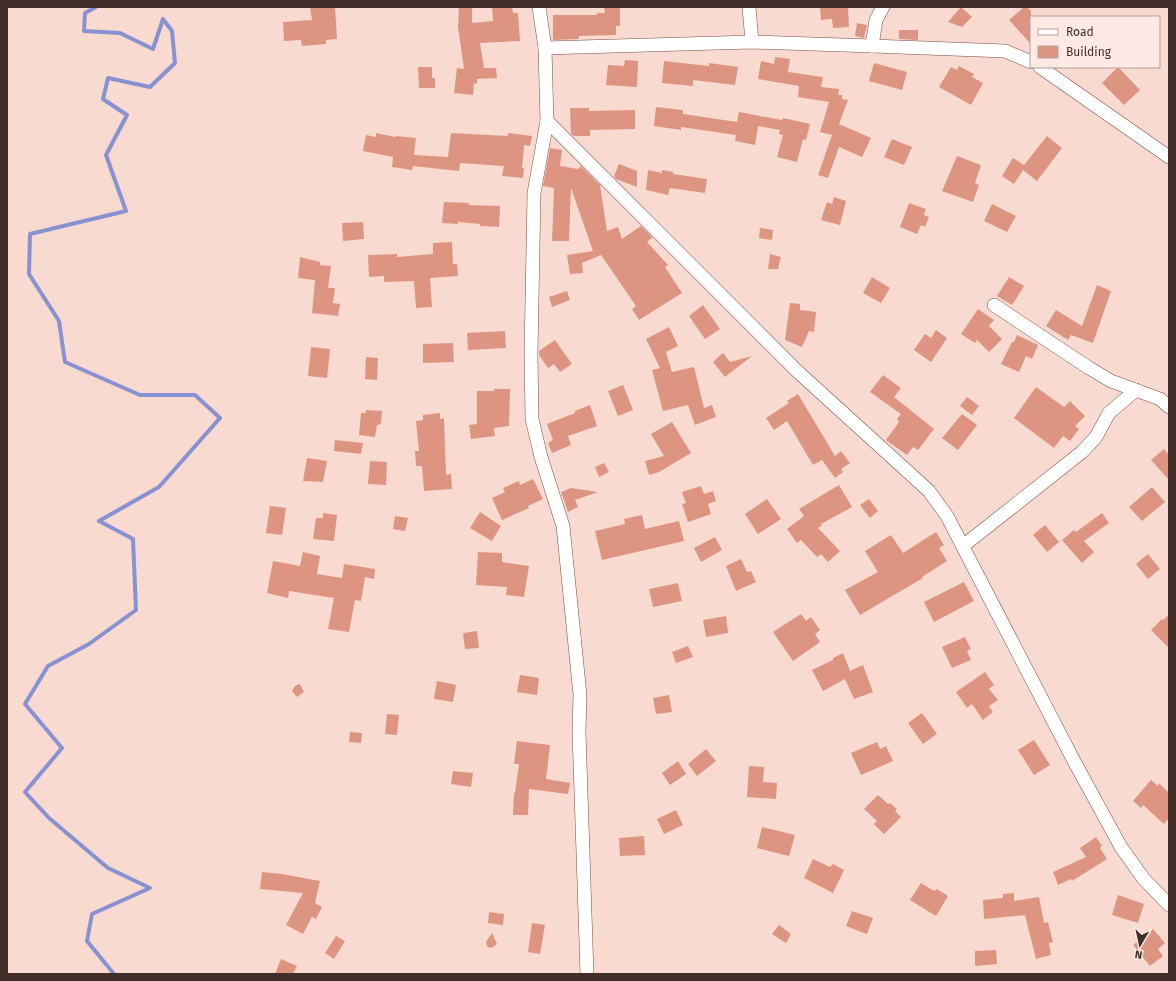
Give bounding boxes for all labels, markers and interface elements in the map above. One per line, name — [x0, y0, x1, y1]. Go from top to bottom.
legend — [1030, 16, 1160, 68]
text: Road — [1066, 25, 1094, 39]
text: Building — [1066, 45, 1112, 59]
north arrow — [1120, 925, 1160, 965]
text: N — [1134, 947, 1143, 961]

